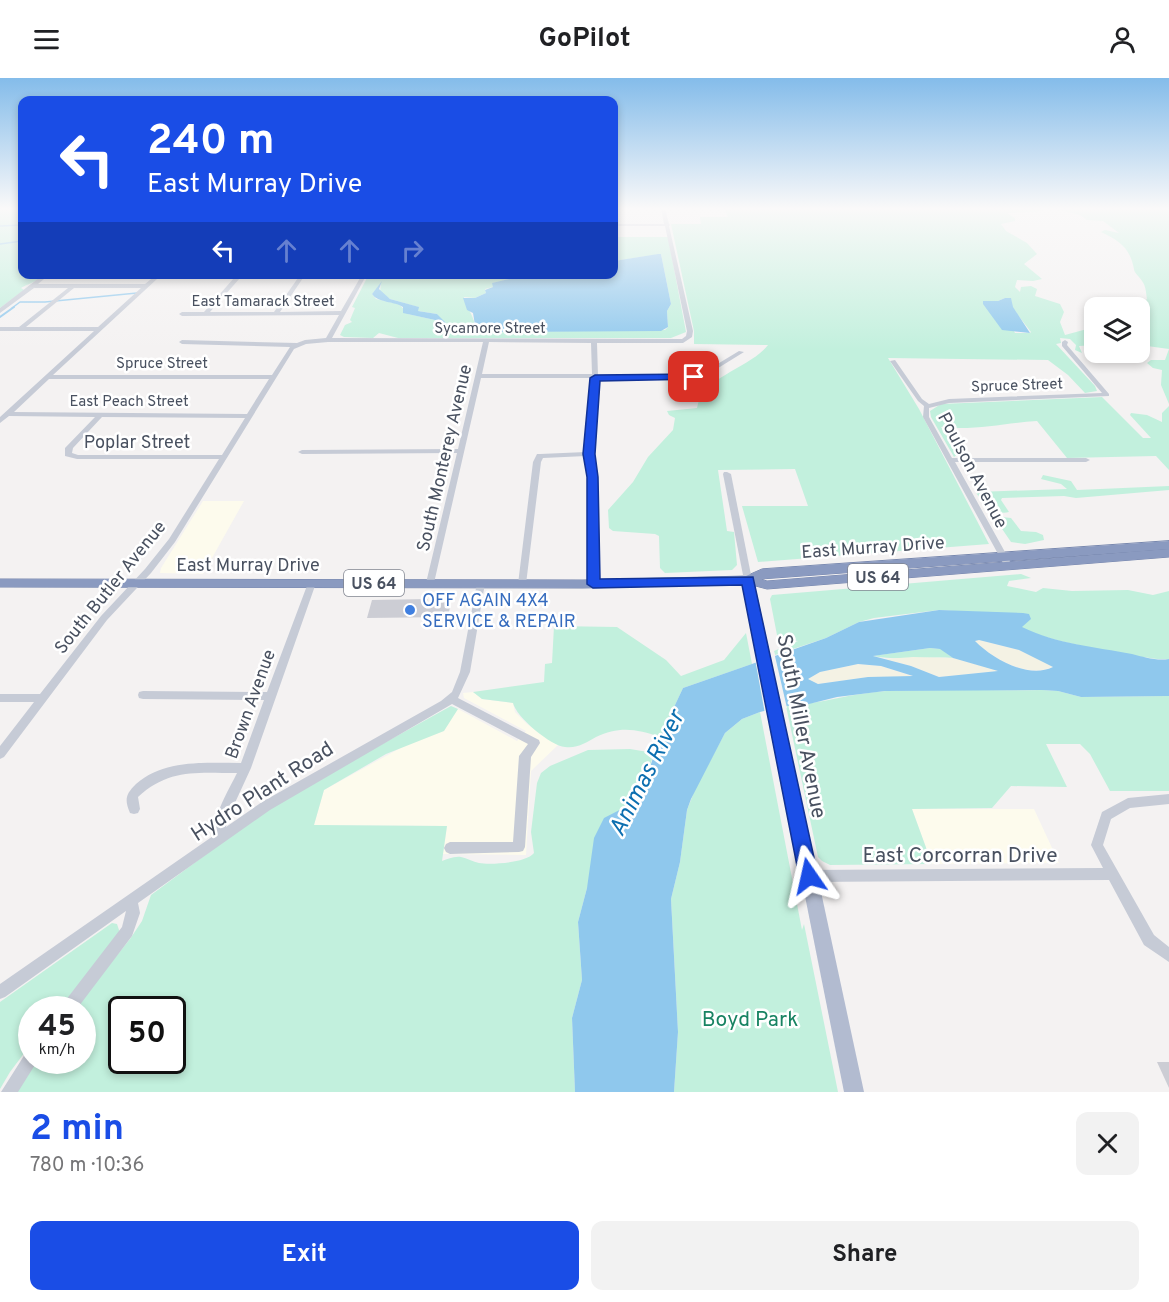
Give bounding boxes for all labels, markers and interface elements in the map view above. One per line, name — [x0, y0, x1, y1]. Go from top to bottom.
text: GoPilot — [538, 22, 631, 56]
icon: menu — [30, 23, 63, 56]
icon: person — [1106, 23, 1139, 56]
text: 240 m — [147, 116, 275, 169]
icon: left — [48, 120, 126, 198]
text: East Murray Drive — [147, 168, 362, 202]
icon: left — [207, 234, 240, 267]
icon: ahead — [270, 234, 303, 267]
icon: ahead — [333, 234, 366, 267]
icon: right — [396, 234, 429, 267]
street label: East Tamarack Street — [192, 293, 334, 312]
map controls — [1084, 297, 1150, 363]
button: layers — [1084, 297, 1150, 363]
street label: Sycamore Street — [434, 320, 546, 339]
pin — [668, 351, 719, 402]
street label: Spruce Street — [116, 355, 208, 374]
icon: arrive — [677, 360, 710, 393]
street label: South Monterey Avenue — [413, 363, 478, 554]
street label: Spruce Street — [971, 375, 1063, 398]
street label: East Peach Street — [69, 393, 189, 412]
street label: Poulson Avenue — [931, 409, 1012, 533]
street label: Poplar Street — [84, 432, 190, 455]
street label: South Butler Avenue — [50, 517, 172, 659]
street label: East Murray Drive — [801, 532, 946, 565]
street label: East Murray Drive — [176, 555, 320, 578]
road number: US 64 — [848, 564, 908, 590]
road number: US 64 — [344, 570, 404, 596]
place label: OFF AGAIN 4X4 SERVICE & REPAIR — [422, 590, 576, 634]
marker: OFF AGAIN 4X4 SERVICE & REPAIR — [403, 603, 417, 617]
street label: South Miller Avenue — [769, 632, 832, 821]
street label: Brown Avenue — [221, 647, 282, 762]
water label: Animas River — [603, 704, 693, 842]
street label: Hydro Plant Road — [186, 736, 339, 848]
street label: East Corcorran Drive — [863, 843, 1057, 870]
position arrow — [777, 844, 841, 908]
speed limit sign: 50 — [108, 996, 186, 1074]
park label: Boyd Park — [702, 1007, 798, 1034]
text: 45 — [38, 1009, 76, 1046]
text: km/h — [39, 1041, 75, 1060]
text: 2 min — [30, 1107, 124, 1153]
button: close — [1076, 1112, 1139, 1175]
text: 780 m · 10:36 — [30, 1153, 145, 1179]
button: Exit — [30, 1221, 579, 1290]
button: Share — [591, 1221, 1139, 1290]

